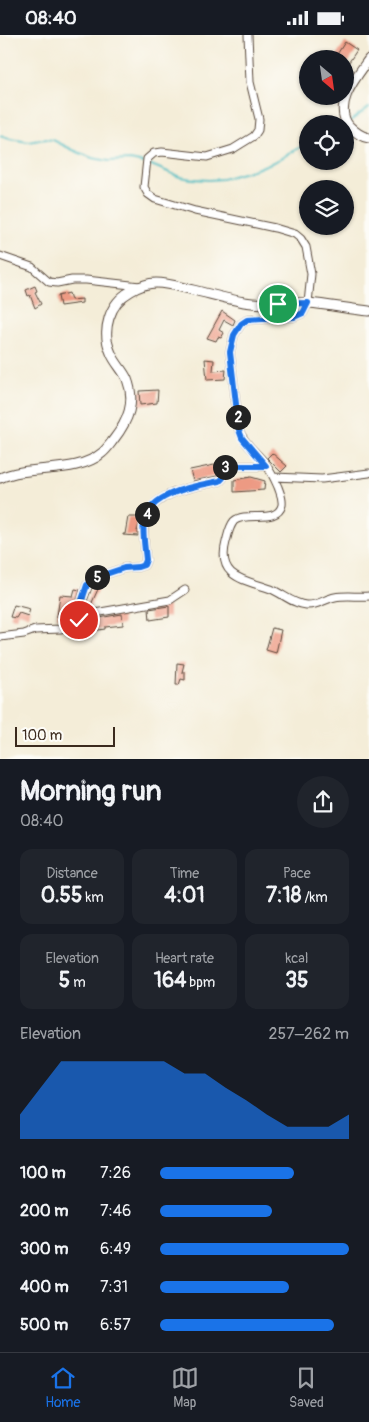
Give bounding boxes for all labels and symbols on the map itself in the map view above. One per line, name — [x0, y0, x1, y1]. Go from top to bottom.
north arrow — [299, 50, 354, 105]
pin — [257, 283, 299, 325]
pin: 2 — [226, 405, 250, 429]
pin: 3 — [212, 455, 238, 479]
pin: 4 — [134, 501, 160, 527]
pin: 5 — [84, 565, 110, 589]
pin — [58, 599, 100, 641]
scale bar — [15, 724, 115, 748]

